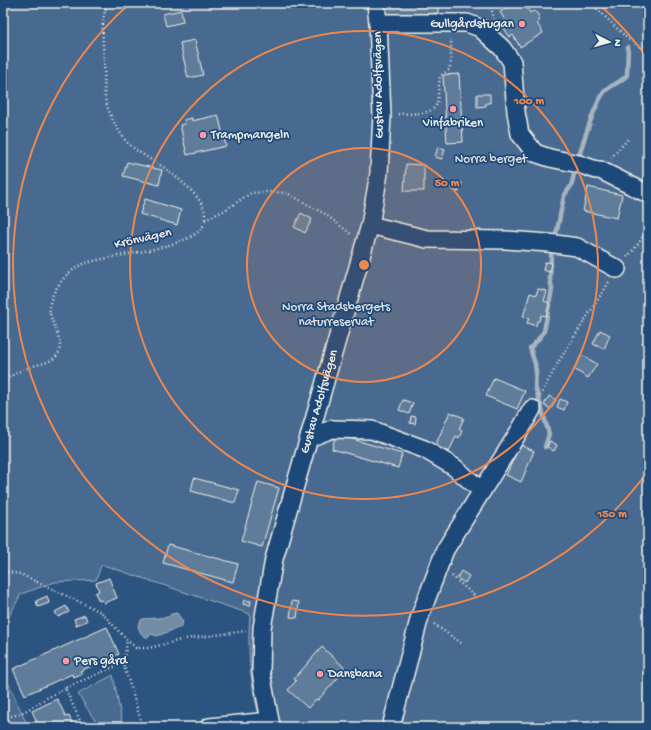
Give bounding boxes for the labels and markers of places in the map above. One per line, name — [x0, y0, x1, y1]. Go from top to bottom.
place label: Gullgårdstugan — [430, 17, 515, 32]
marker: Gullgårdstugan — [517, 19, 527, 29]
marker: Vinfabriken — [448, 104, 458, 114]
place label: Vinfabriken — [422, 116, 484, 131]
place label: Trampmangeln — [210, 128, 290, 143]
marker: Trampmangeln — [198, 130, 208, 140]
centre of rings — [357, 258, 371, 272]
place label: Pers gård — [73, 654, 129, 669]
marker: Pers gård — [61, 656, 71, 666]
place label: Dansbana — [327, 667, 383, 682]
marker: Dansbana — [315, 669, 325, 679]

